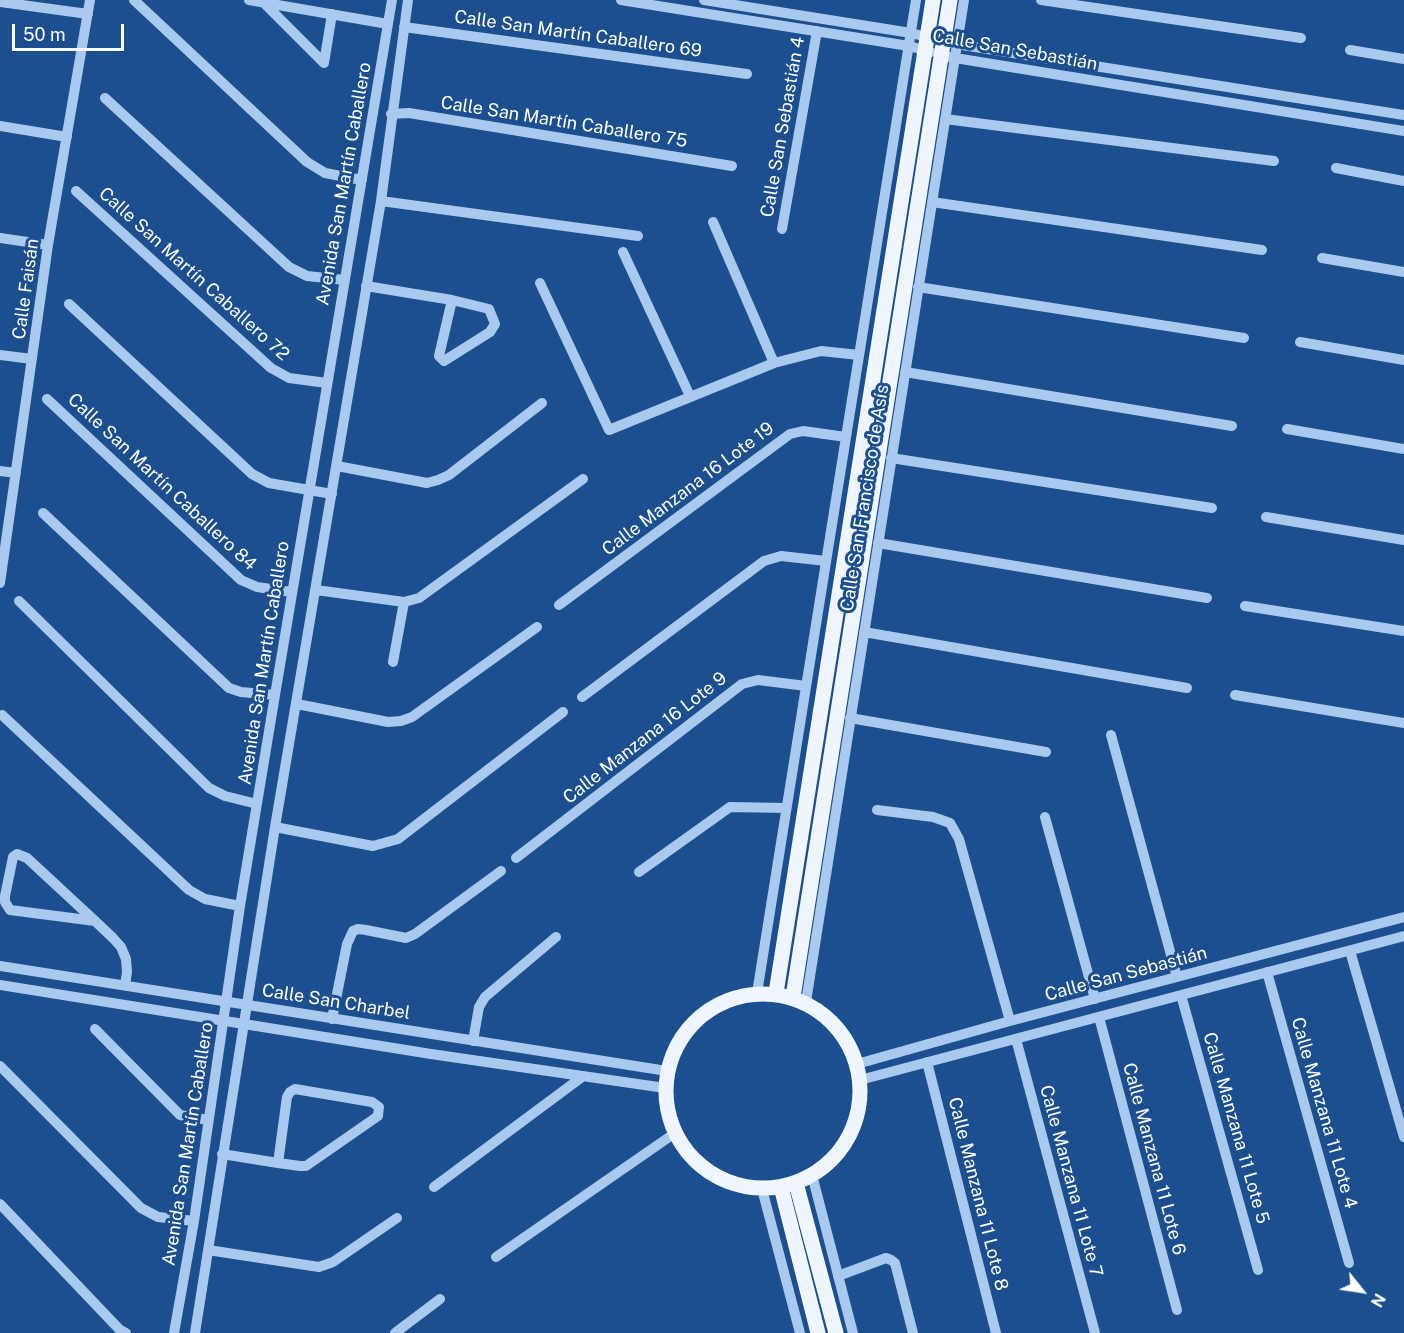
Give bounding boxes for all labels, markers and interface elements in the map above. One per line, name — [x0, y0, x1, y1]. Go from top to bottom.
street label: Calle San Martín Caballero 69 — [453, 6, 703, 62]
scale bar — [15, 12, 128, 50]
text: 50 m — [23, 24, 66, 45]
street label: Calle San Sebastián — [931, 25, 1099, 75]
street label: Calle San Sebastián 4 — [756, 35, 810, 219]
street label: Avenida San Martín Caballero — [312, 61, 376, 307]
street label: Calle San Martín Caballero 75 — [439, 92, 689, 152]
street label: Calle San Martín Caballero 72 — [94, 183, 294, 365]
street label: Calle Faisán — [8, 237, 44, 341]
street label: Calle San Francisco de Asís — [836, 383, 894, 613]
street label: Calle San Martín Caballero 84 — [63, 389, 261, 575]
street label: Calle Manzana 16 Lote 19 — [598, 417, 778, 561]
street label: Avenida San Martín Caballero — [234, 540, 294, 786]
street label: Calle Manzana 16 Lote 9 — [559, 667, 731, 809]
street label: Calle San Sebastián — [1042, 942, 1210, 1006]
street label: Calle San Charbel — [260, 980, 412, 1024]
street label: Calle Manzana 11 Lote 4 — [1286, 1015, 1362, 1211]
street label: Avenida San Martín Caballero — [158, 1021, 218, 1267]
street label: Calle Manzana 11 Lote 5 — [1198, 1030, 1274, 1226]
street label: Calle Manzana 11 Lote 6 — [1118, 1061, 1190, 1257]
street label: Calle Manzana 11 Lote 7 — [1035, 1083, 1107, 1279]
street label: Calle Manzana 11 Lote 8 — [944, 1095, 1012, 1293]
north arrow — [1332, 1261, 1392, 1321]
text: N — [1367, 1290, 1389, 1310]

